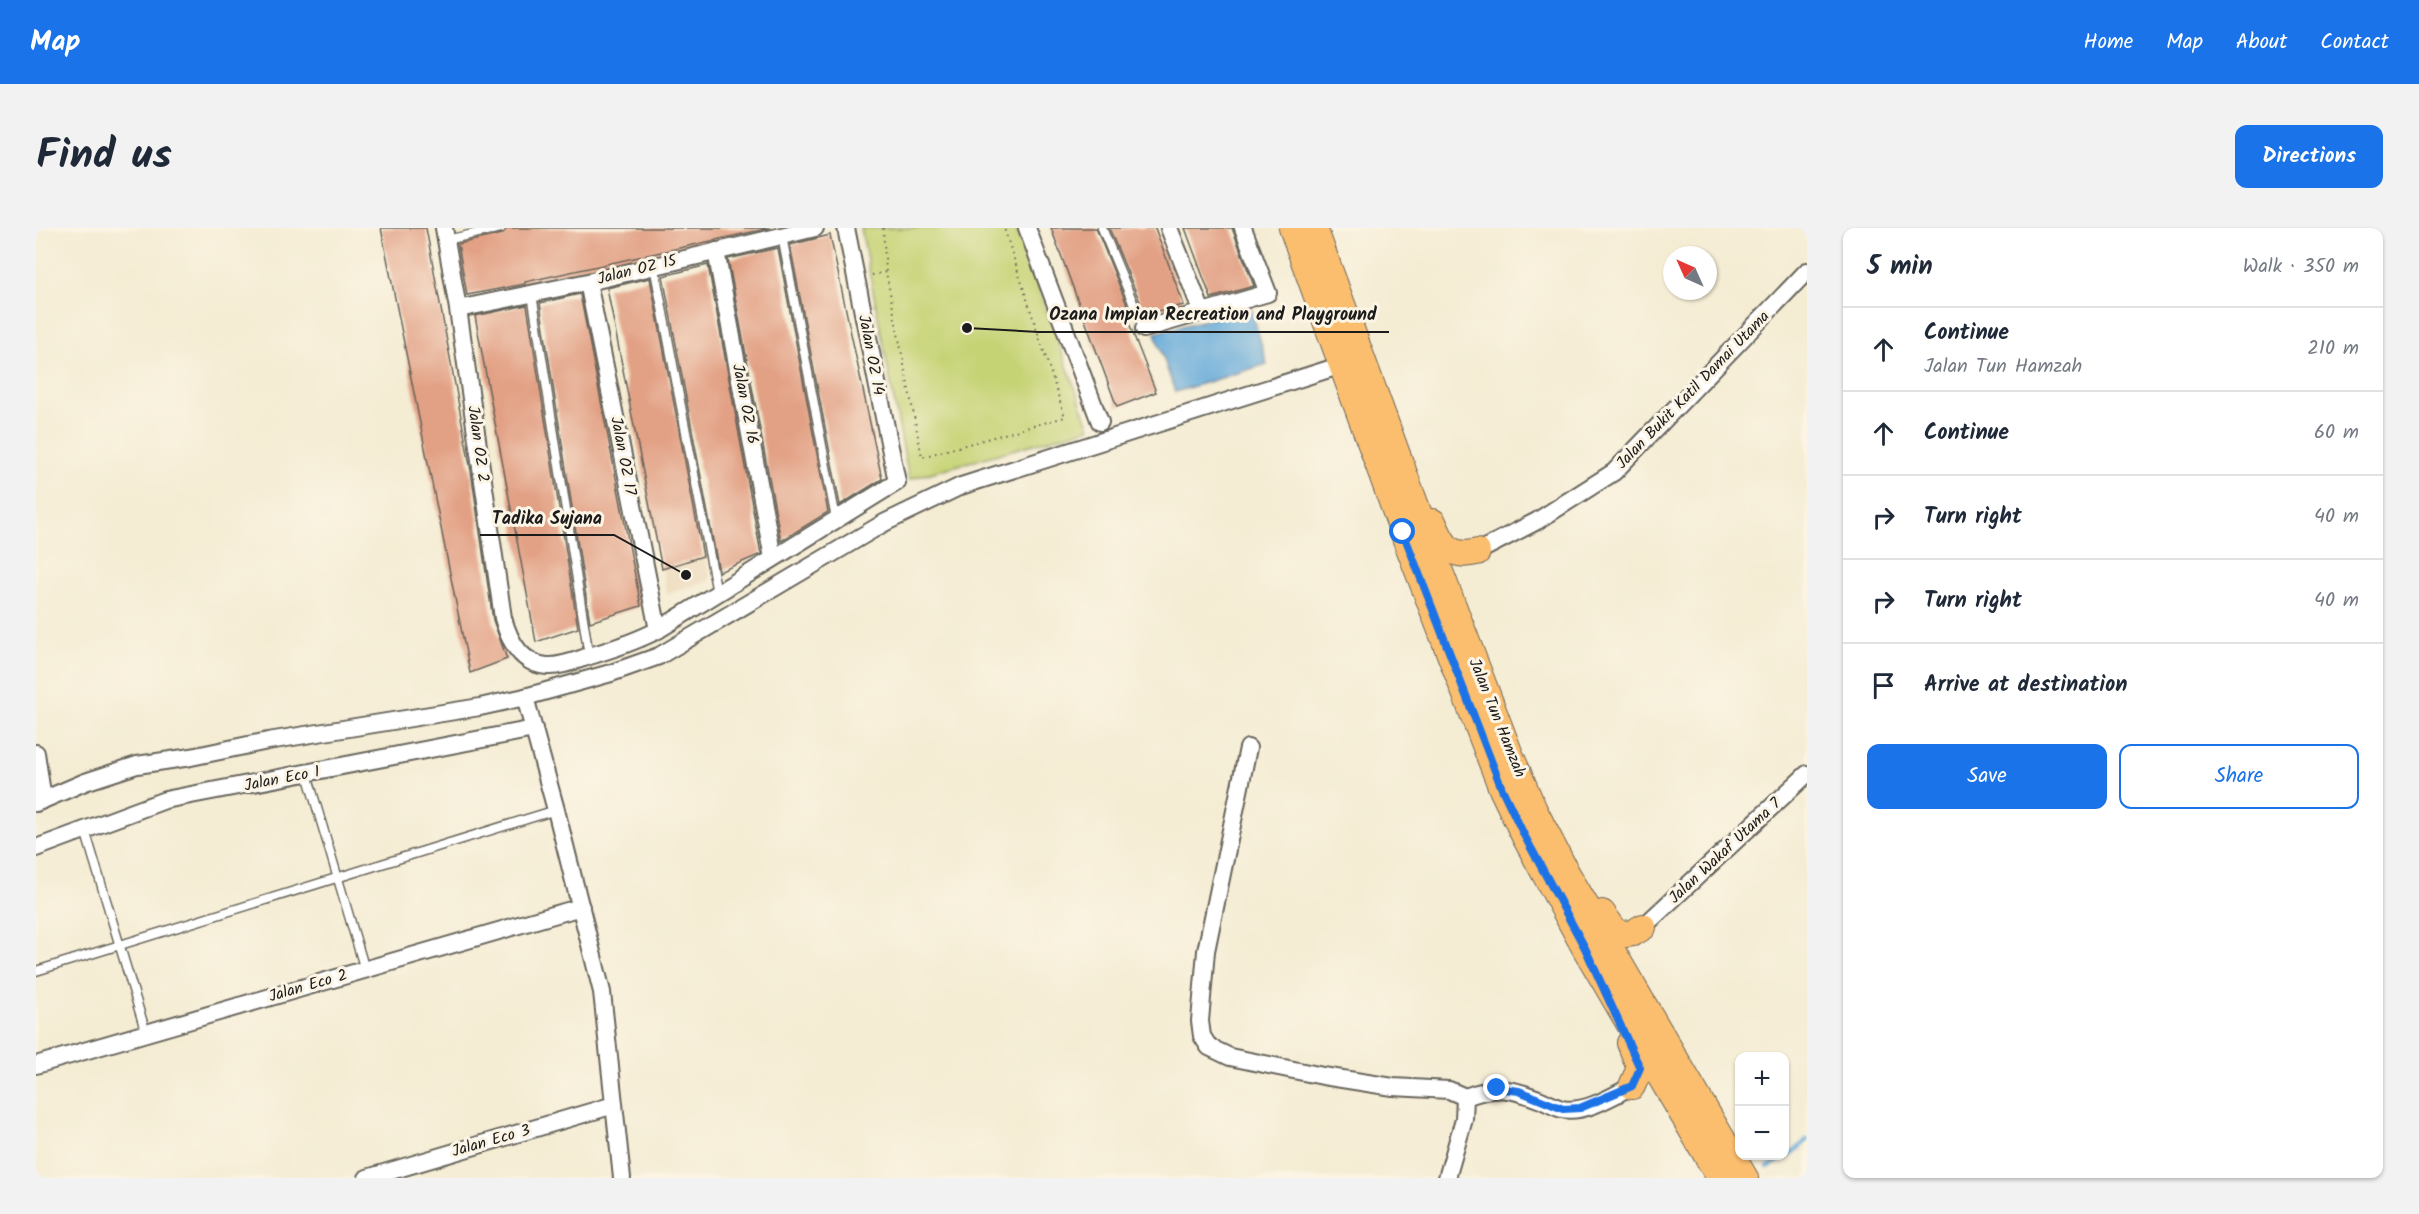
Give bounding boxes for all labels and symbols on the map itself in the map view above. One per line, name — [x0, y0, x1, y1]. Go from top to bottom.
north arrow — [1663, 246, 1717, 300]
street label: Jalan OZ 15 — [595, 248, 681, 292]
callout: Ozana Impian Recreation and Playground — [1038, 296, 1389, 332]
text: Ozana Impian Recreation and Playground — [1049, 301, 1377, 330]
street label: Jalan Bukit Katil Damai Utama — [1610, 305, 1776, 475]
street label: Jalan OZ 14 — [851, 313, 891, 397]
street label: Jalan OZ 16 — [725, 362, 765, 446]
street label: Jalan OZ 2 — [460, 404, 496, 484]
street label: Jalan OZ 17 — [603, 414, 643, 498]
callout: Tadika Sujana — [480, 499, 614, 535]
text: Tadika Sujana — [492, 505, 602, 534]
route start — [1389, 518, 1415, 544]
street label: Jalan Tun Hamzah — [1462, 655, 1532, 781]
street label: Jalan Eco 1 — [242, 759, 322, 799]
street label: Jalan Wakaf Utama 7 — [1663, 792, 1787, 910]
street label: Jalan Eco 2 — [266, 963, 350, 1009]
route end — [1483, 1074, 1509, 1100]
street label: Jalan Eco 3 — [449, 1118, 533, 1164]

